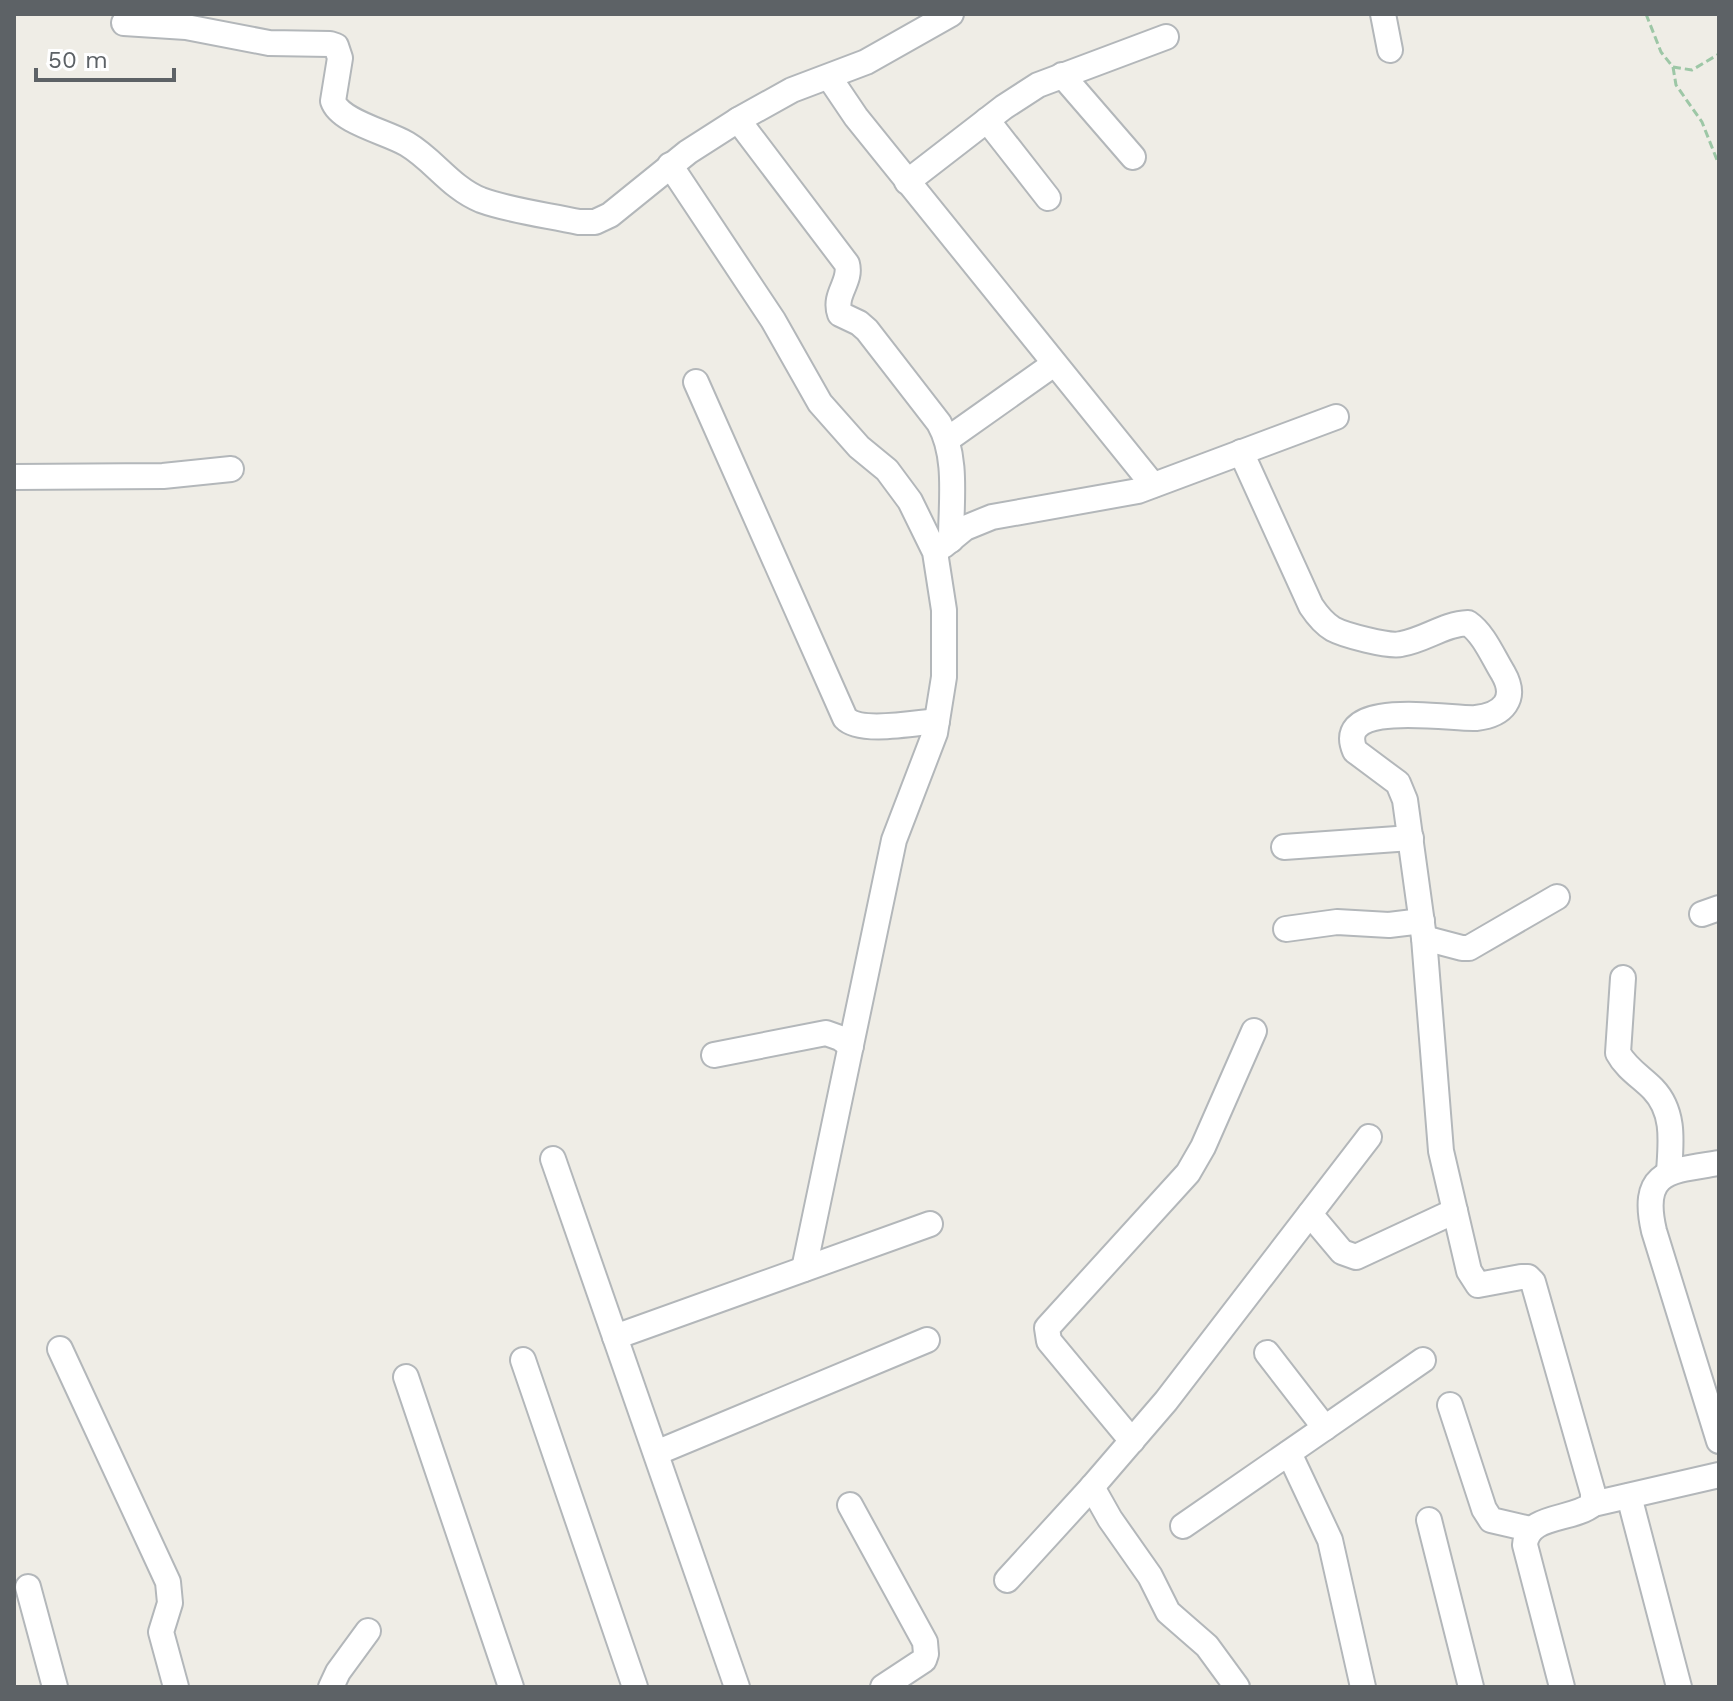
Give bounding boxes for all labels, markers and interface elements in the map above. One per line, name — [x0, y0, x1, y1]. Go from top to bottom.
scale bar — [36, 32, 174, 82]
text: 50 m — [48, 46, 108, 74]

